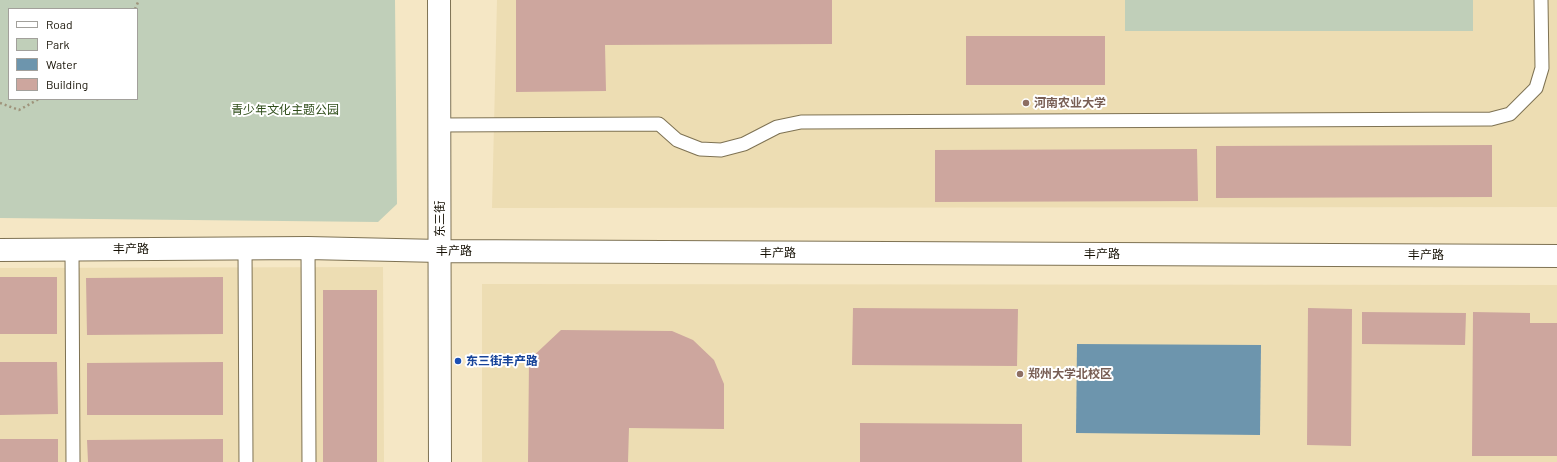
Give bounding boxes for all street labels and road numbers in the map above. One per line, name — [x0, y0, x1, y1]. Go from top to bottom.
street label: 东三街 — [433, 201, 447, 237]
street label: 丰产路 — [113, 242, 149, 256]
street label: 丰产路 — [436, 244, 472, 258]
street label: 丰产路 — [760, 246, 796, 260]
street label: 丰产路 — [1084, 247, 1120, 261]
street label: 丰产路 — [1408, 248, 1444, 262]

